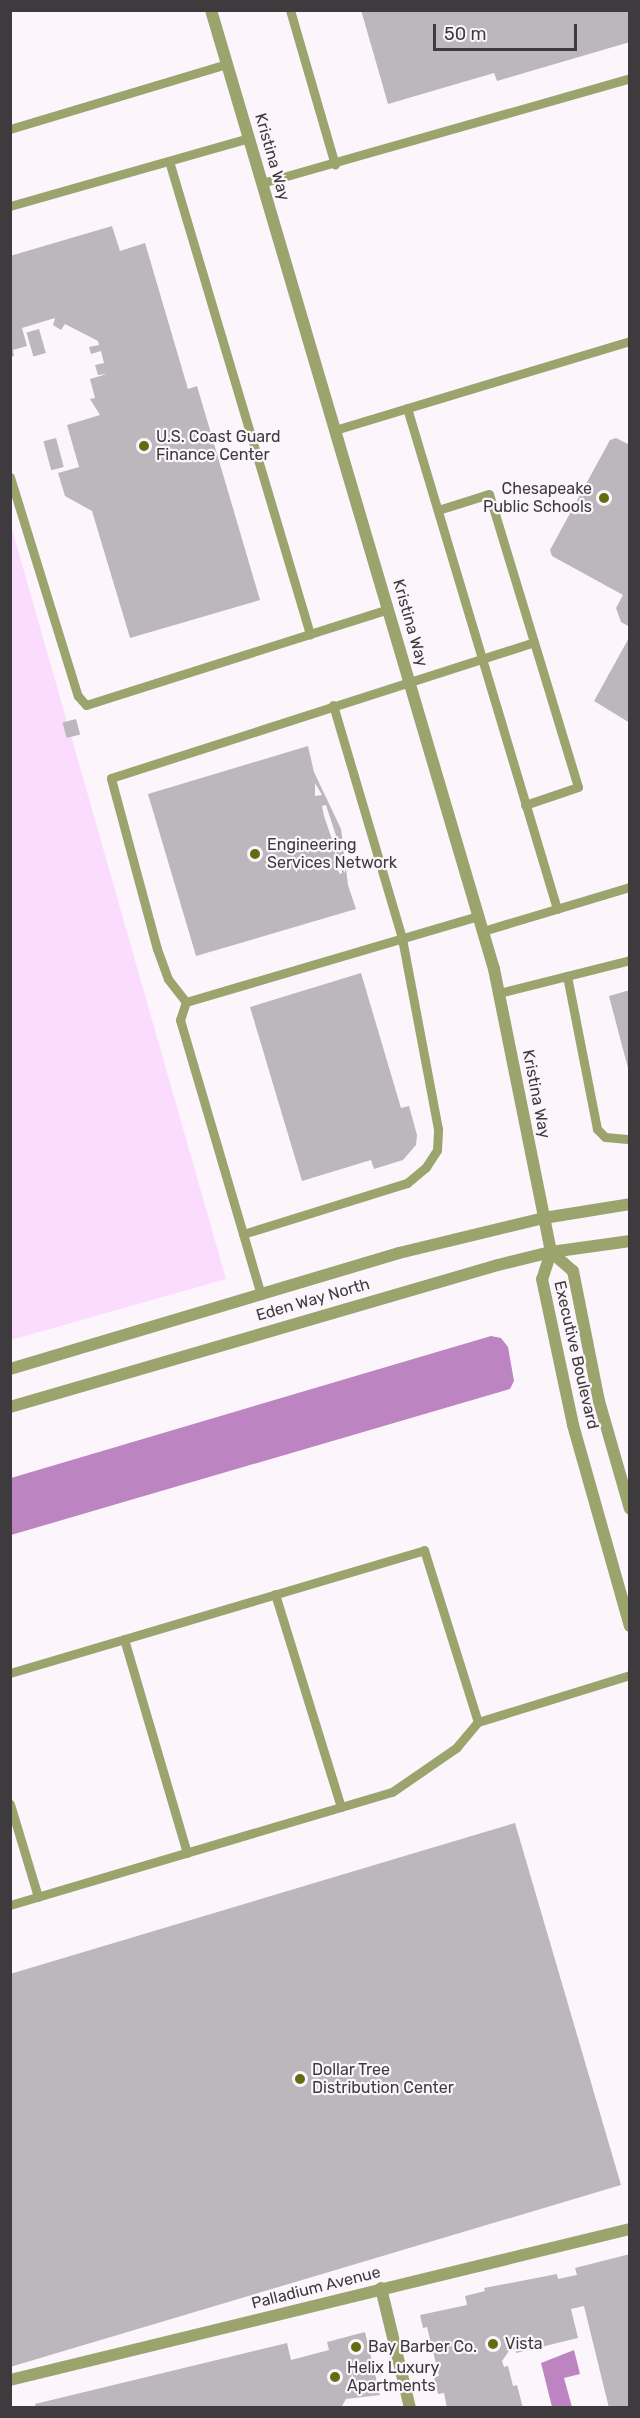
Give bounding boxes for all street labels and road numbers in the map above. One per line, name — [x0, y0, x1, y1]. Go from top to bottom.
street label: Kristina Way — [250, 111, 294, 203]
street label: Kristina Way — [388, 577, 432, 669]
street label: Kristina Way — [518, 1048, 554, 1140]
street label: Eden Way North — [254, 1275, 372, 1325]
street label: Executive Boulevard — [550, 1279, 602, 1431]
street label: Palladium Avenue — [249, 2263, 383, 2313]

